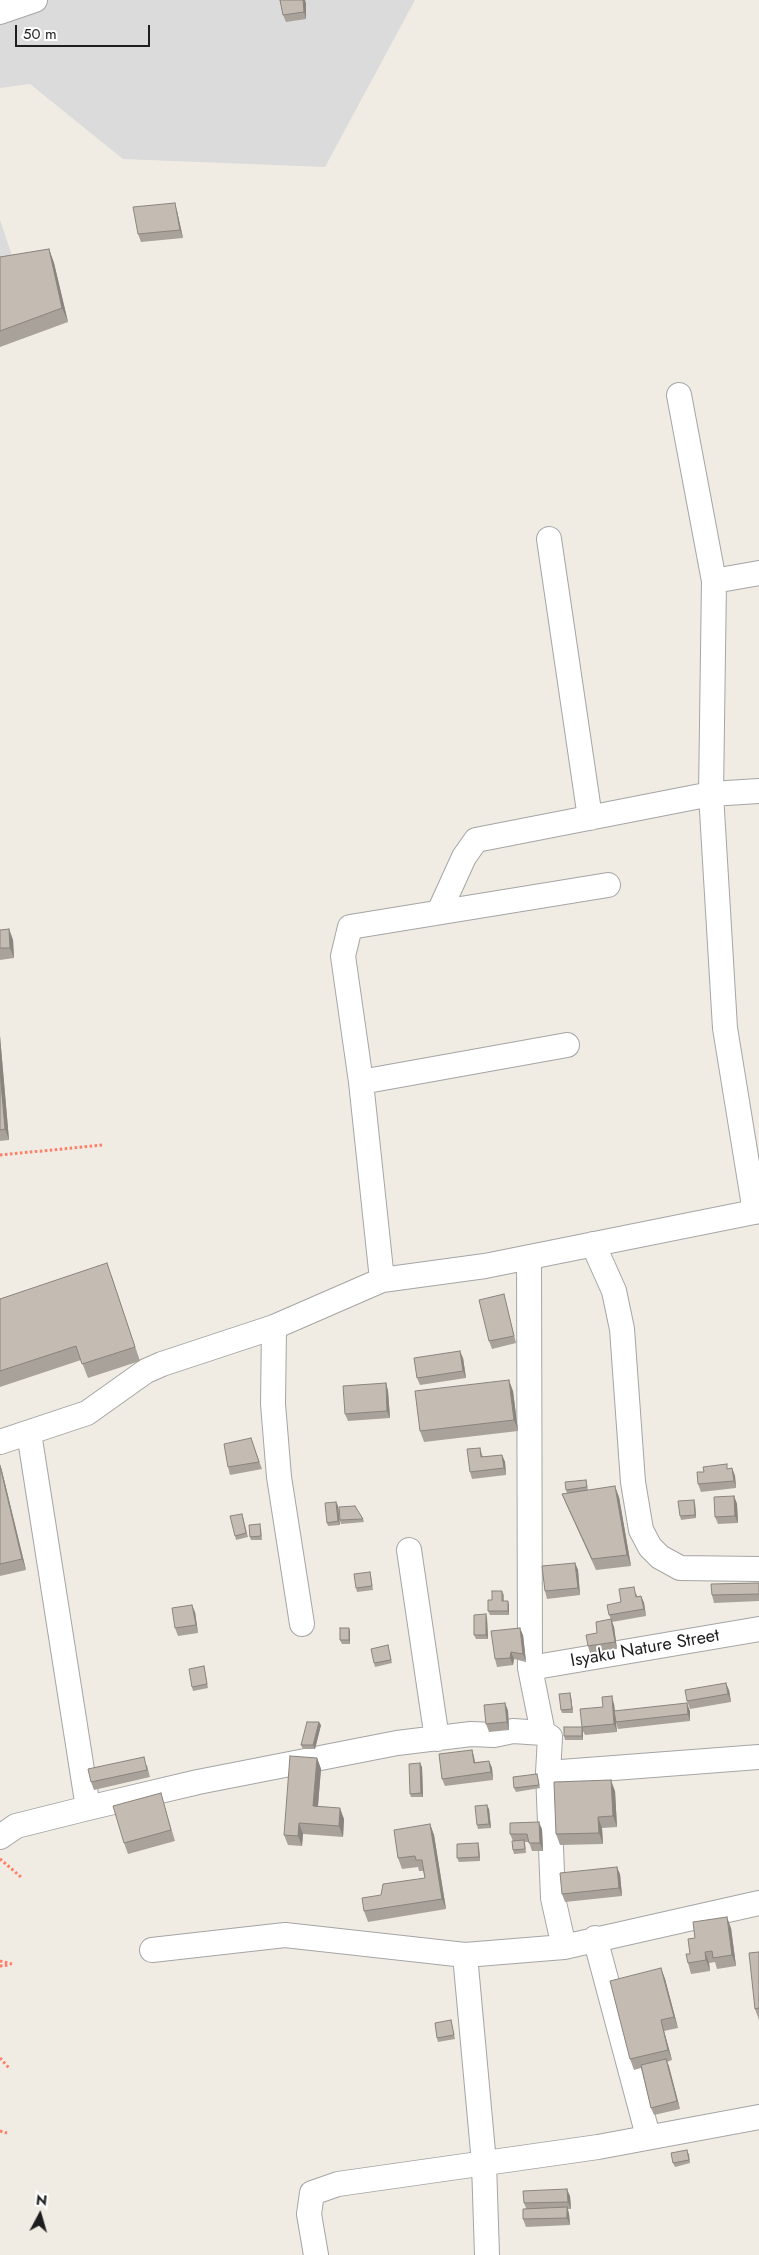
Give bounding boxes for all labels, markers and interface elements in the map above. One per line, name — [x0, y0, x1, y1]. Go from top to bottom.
scale bar — [18, 15, 152, 47]
text: 50 m — [23, 23, 57, 45]
street label: Isyaku Nature Street — [569, 1625, 721, 1673]
north arrow — [15, 2190, 65, 2240]
text: N — [35, 2190, 48, 2211]

